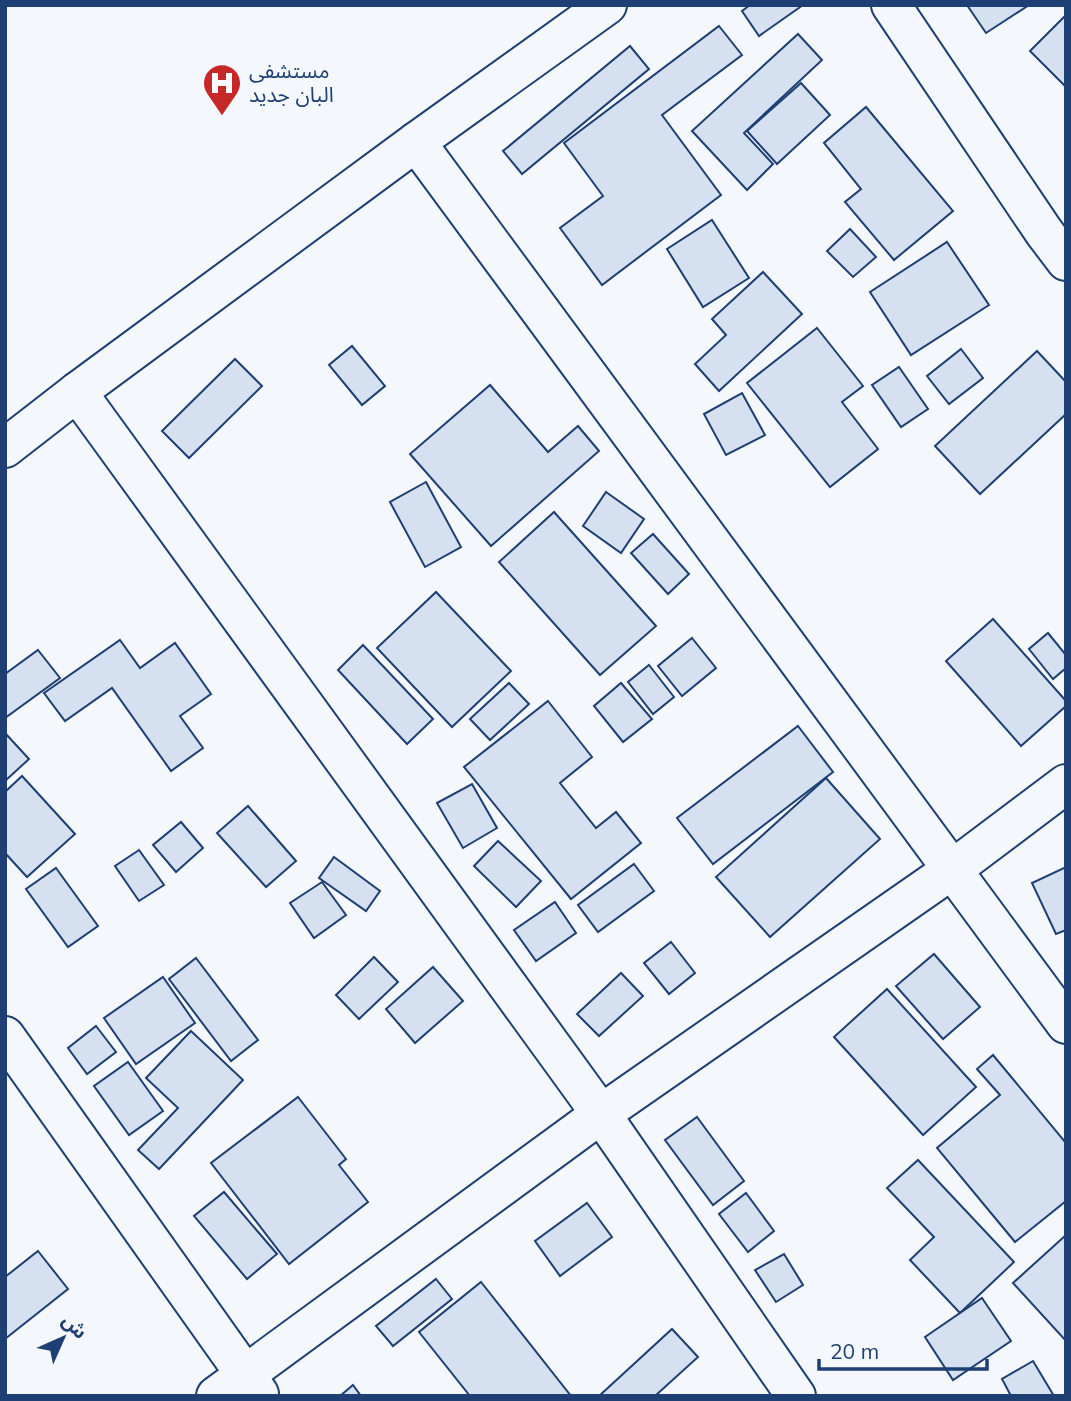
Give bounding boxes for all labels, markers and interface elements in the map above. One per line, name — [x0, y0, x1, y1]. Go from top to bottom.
place label: مستشفى البان جديد — [249, 57, 334, 107]
hospital icon: مستشفى البان جديد — [201, 62, 243, 117]
north arrow — [28, 1303, 98, 1373]
text: ش — [57, 1308, 93, 1344]
scale bar — [819, 1328, 987, 1372]
text: 20 m — [830, 1338, 879, 1364]

